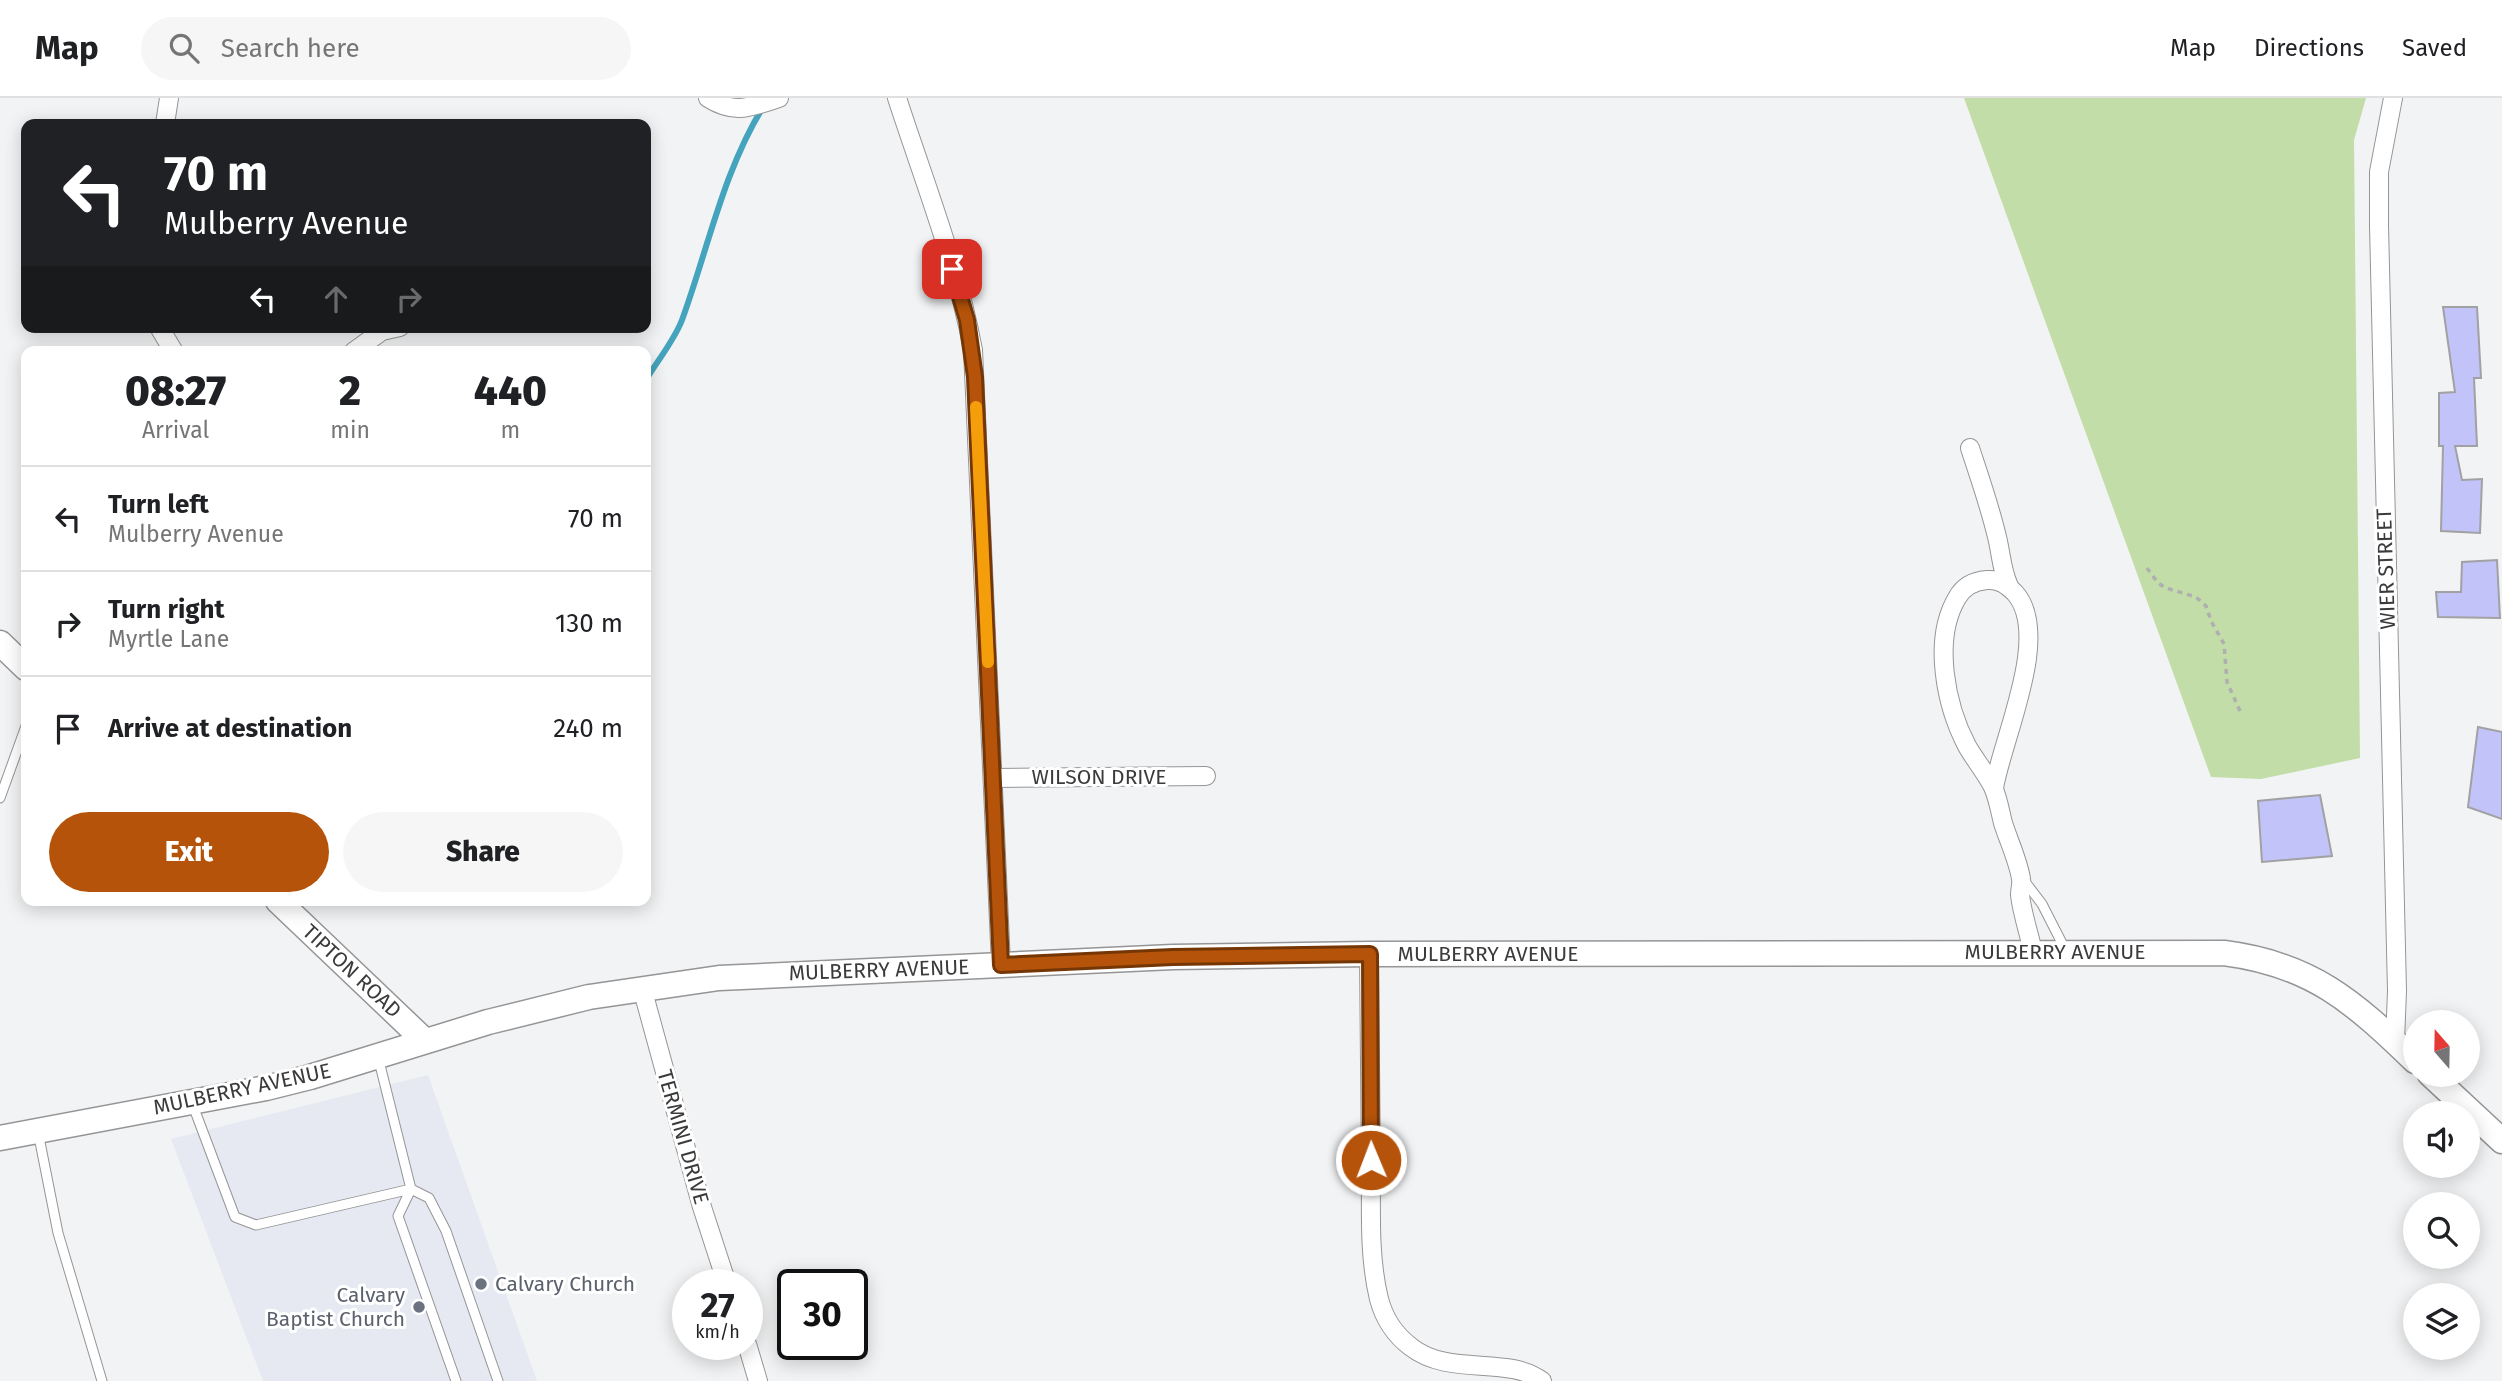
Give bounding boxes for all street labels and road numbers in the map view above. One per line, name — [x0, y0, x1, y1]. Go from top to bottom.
street label: WIER STREET — [2371, 508, 2401, 630]
street label: WILSON DRIVE — [1032, 764, 1166, 790]
street label: TIPTON ROAD — [297, 919, 407, 1023]
street label: MULBERRY AVENUE — [1965, 939, 2145, 965]
street label: MULBERRY AVENUE — [1398, 941, 1578, 967]
street label: MULBERRY AVENUE — [788, 954, 970, 986]
street label: MULBERRY AVENUE — [151, 1057, 333, 1121]
street label: TERMINI DRIVE — [651, 1067, 715, 1207]

